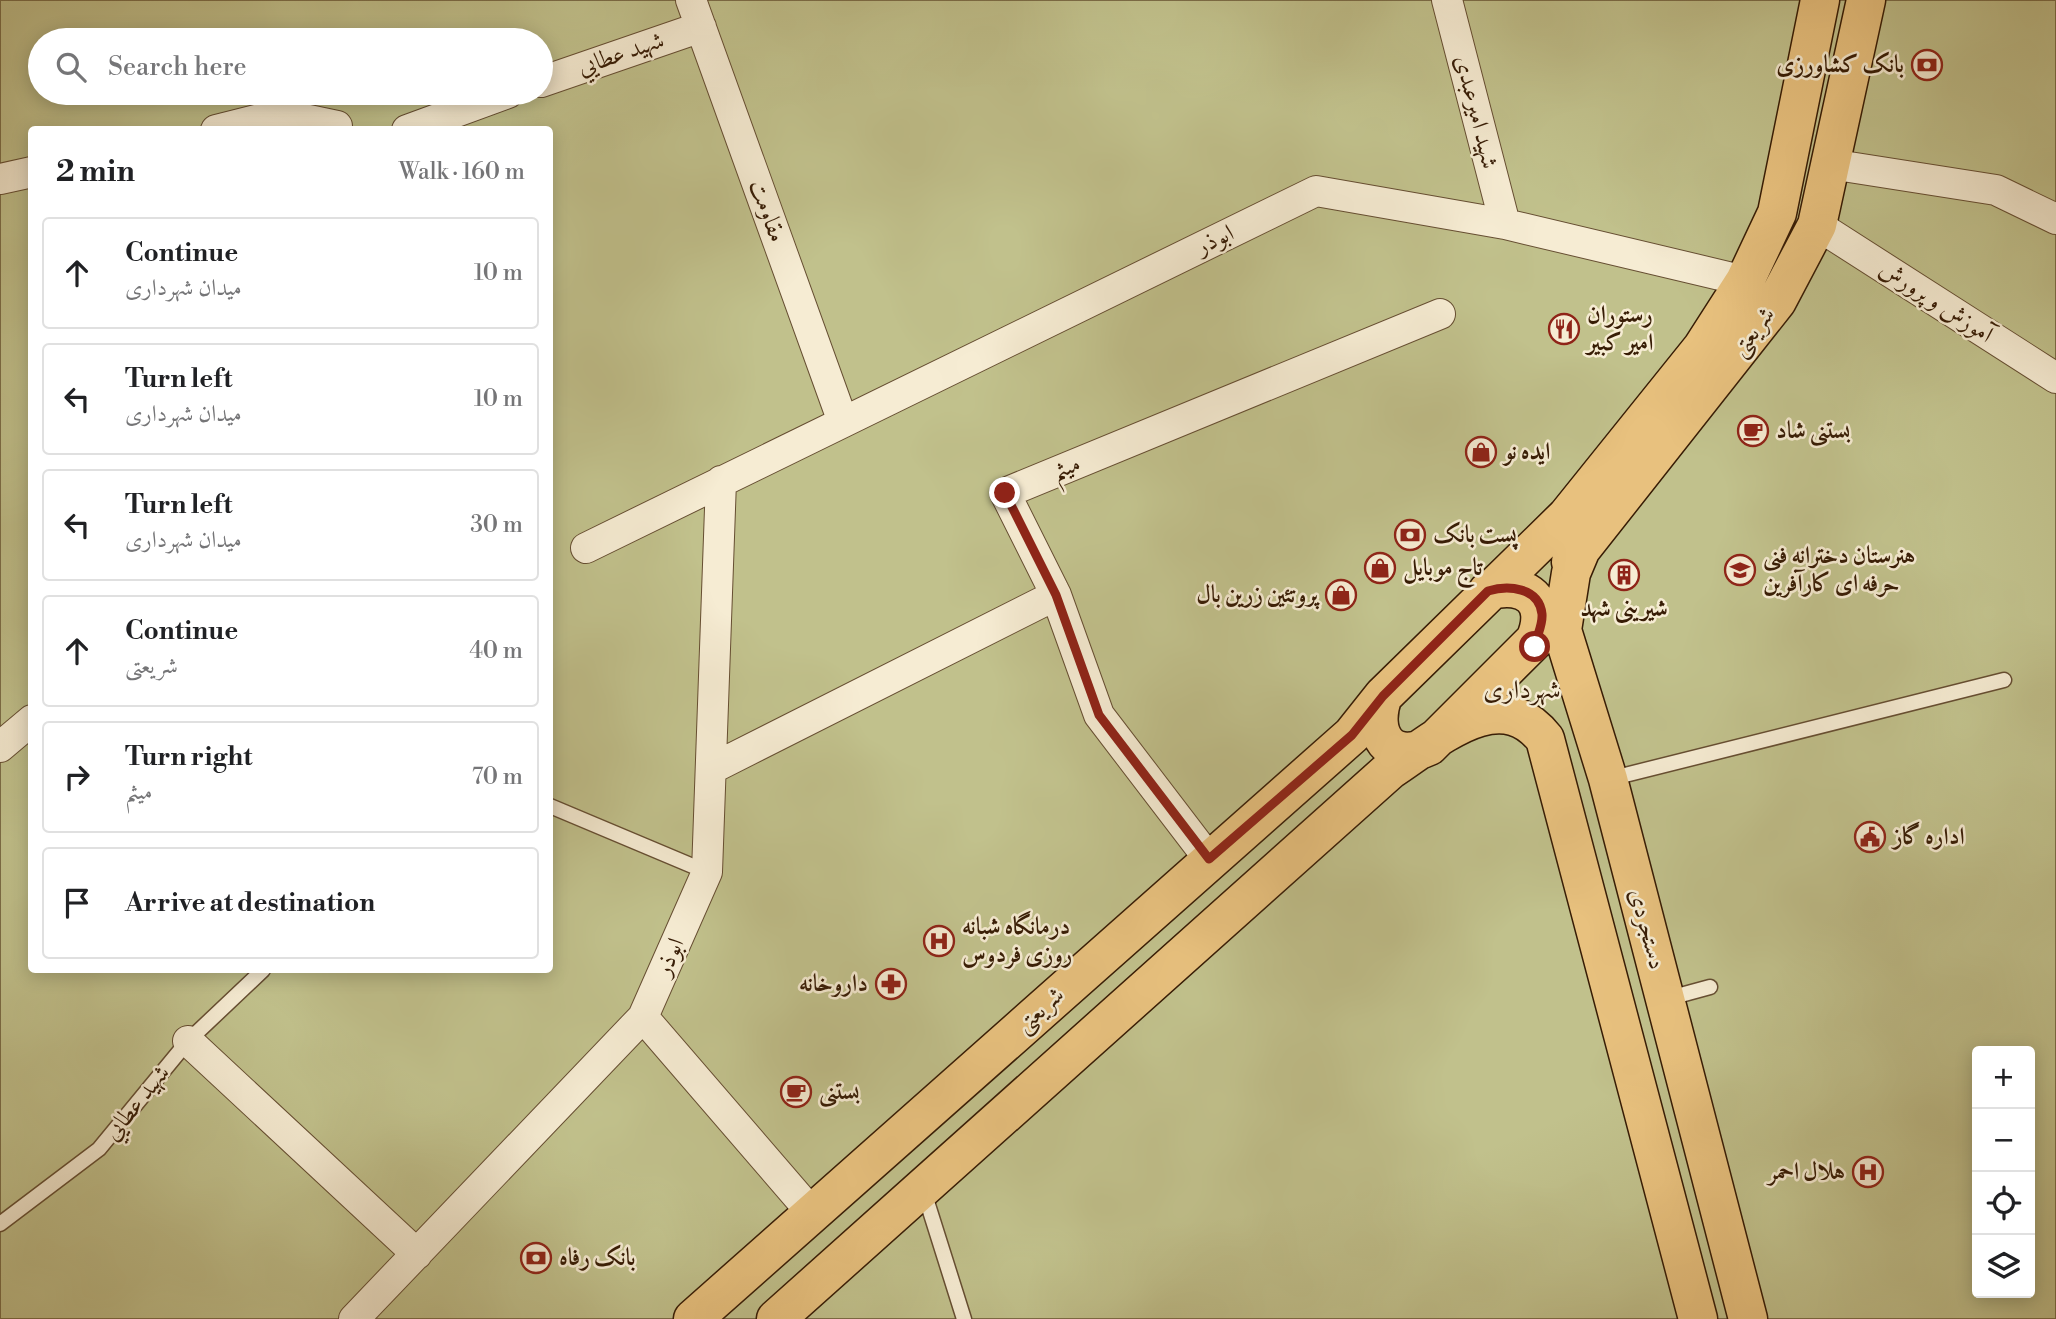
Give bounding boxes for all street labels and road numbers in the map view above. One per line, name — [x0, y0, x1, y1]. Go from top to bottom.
street label: شهيد عطايي — [574, 25, 669, 86]
street label: شهید امیرعبدی — [1447, 52, 1505, 172]
street label: مقاومت — [742, 176, 792, 246]
street label: ابوذر — [1189, 218, 1239, 263]
street label: آموزش و پرورش — [1873, 254, 2001, 352]
street label: شریعتی — [1724, 301, 1782, 364]
street label: میثم — [1047, 449, 1088, 495]
street label: دستجردی — [1622, 885, 1672, 973]
street label: ابوذر — [648, 933, 692, 982]
street label: شریعتی — [1009, 980, 1071, 1040]
street label: شهيد عطايي — [97, 1059, 179, 1149]

